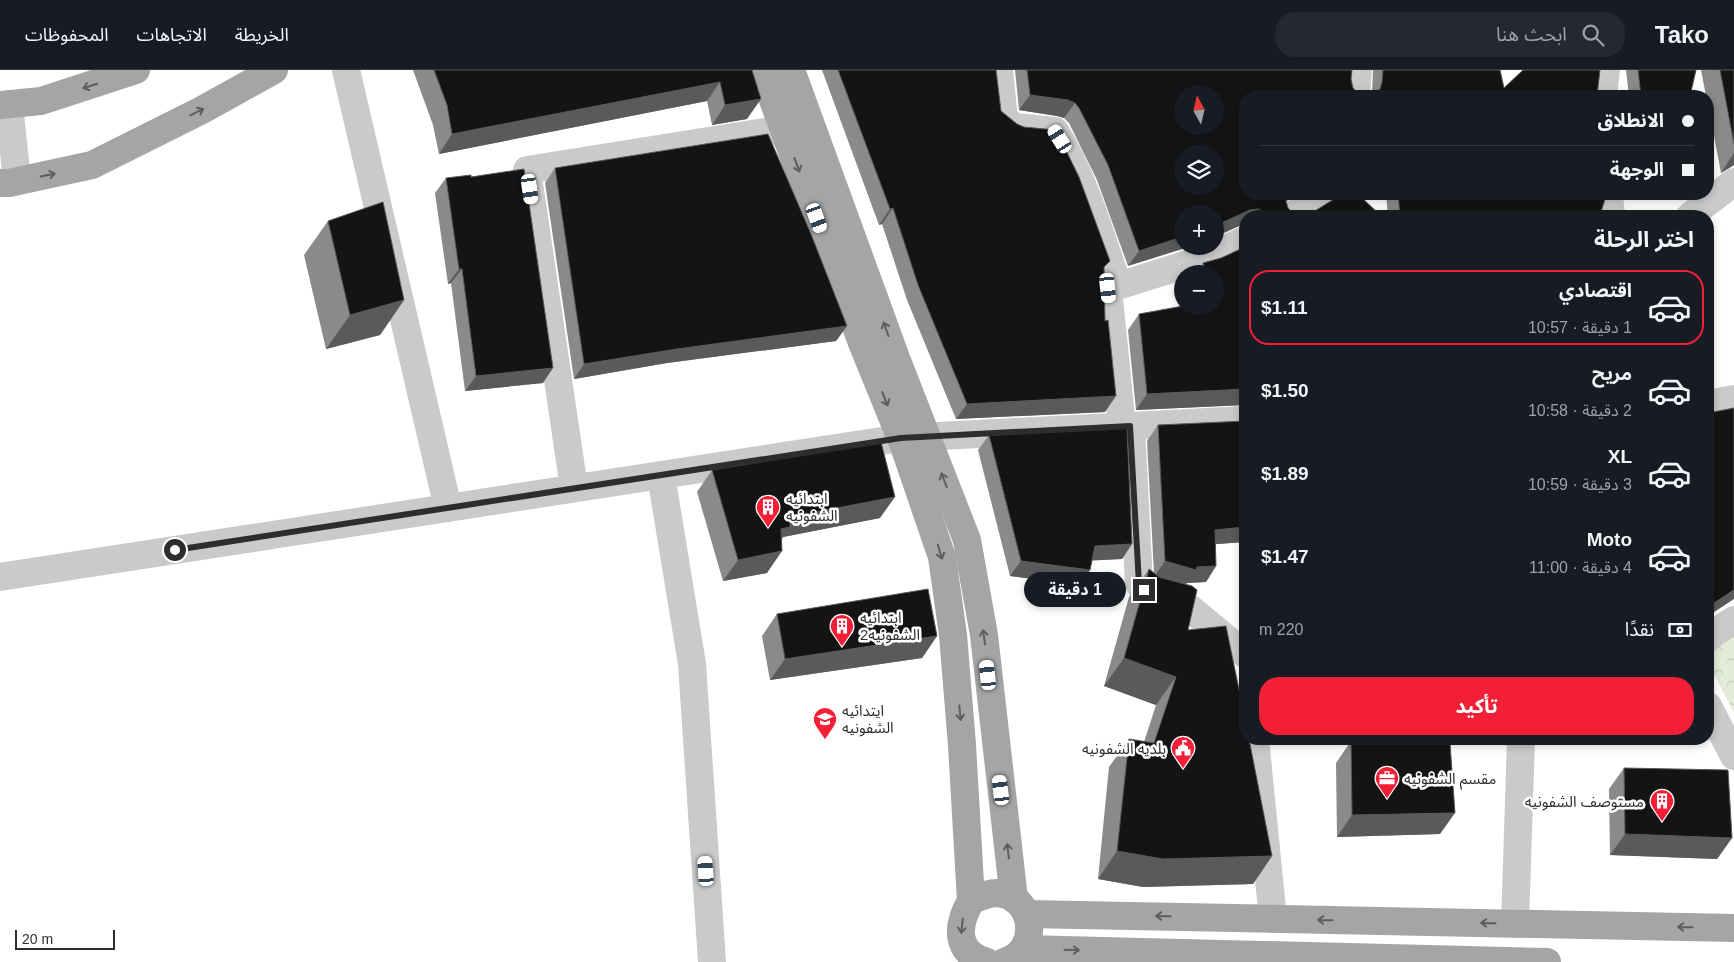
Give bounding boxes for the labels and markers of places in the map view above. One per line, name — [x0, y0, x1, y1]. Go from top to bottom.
place label: ابتدائيه الشفونيه — [786, 490, 838, 525]
building icon: ابتدائيه الشفونيه — [755, 494, 781, 528]
place label: ابتدائيه الشفونيه2 — [860, 609, 920, 644]
building icon: ابتدائيه الشفونيه2 — [829, 613, 855, 647]
place label: ايتدائيه الشفونيه — [842, 702, 894, 737]
school or university icon: ايتدائيه الشفونيه — [812, 706, 838, 740]
public building icon: بلديه الشفونيه — [1170, 735, 1196, 769]
place label: بلديه الشفونيه — [1082, 740, 1166, 758]
office icon: مقسم الشفونيه — [1374, 765, 1400, 799]
place label: مقسم الشفونيه — [1404, 770, 1496, 790]
building icon: مستوصف الشفونيه — [1649, 788, 1675, 822]
place label: مستوصف الشفونيه — [1525, 793, 1644, 811]

